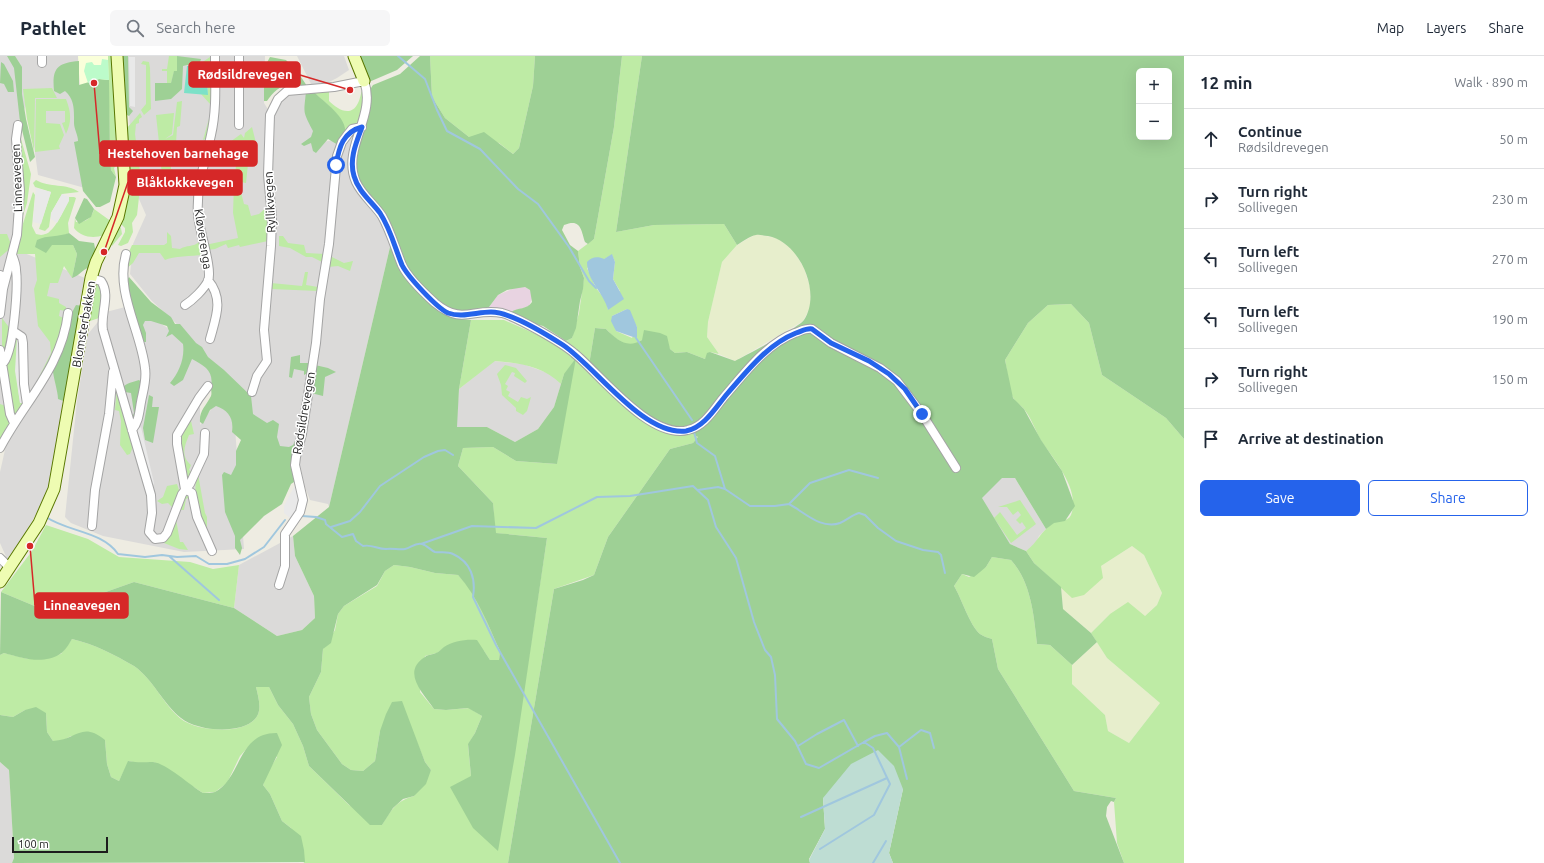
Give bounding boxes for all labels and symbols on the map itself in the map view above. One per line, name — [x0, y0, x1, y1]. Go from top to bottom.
callout: Rødsildrevegen — [189, 62, 300, 87]
text: Rødsildrevegen — [197, 67, 293, 81]
callout: Hestehoven barnehage — [100, 141, 257, 166]
street label: Linneavegen — [9, 144, 24, 212]
text: Hestehoven barnehage — [107, 146, 249, 160]
route start — [327, 156, 345, 174]
callout: Blåklokkevegen — [128, 170, 242, 195]
street label: Ryllikvegen — [261, 171, 278, 233]
text: Blåklokkevegen — [136, 175, 234, 189]
street label: Kløverenga — [192, 208, 215, 270]
street label: Blomsterbakken — [69, 280, 98, 368]
street label: Rødsildrevegen — [290, 371, 317, 455]
route end — [913, 405, 931, 423]
callout: Linneavegen — [35, 593, 128, 618]
text: Linneavegen — [43, 598, 121, 612]
scale bar — [12, 835, 108, 854]

